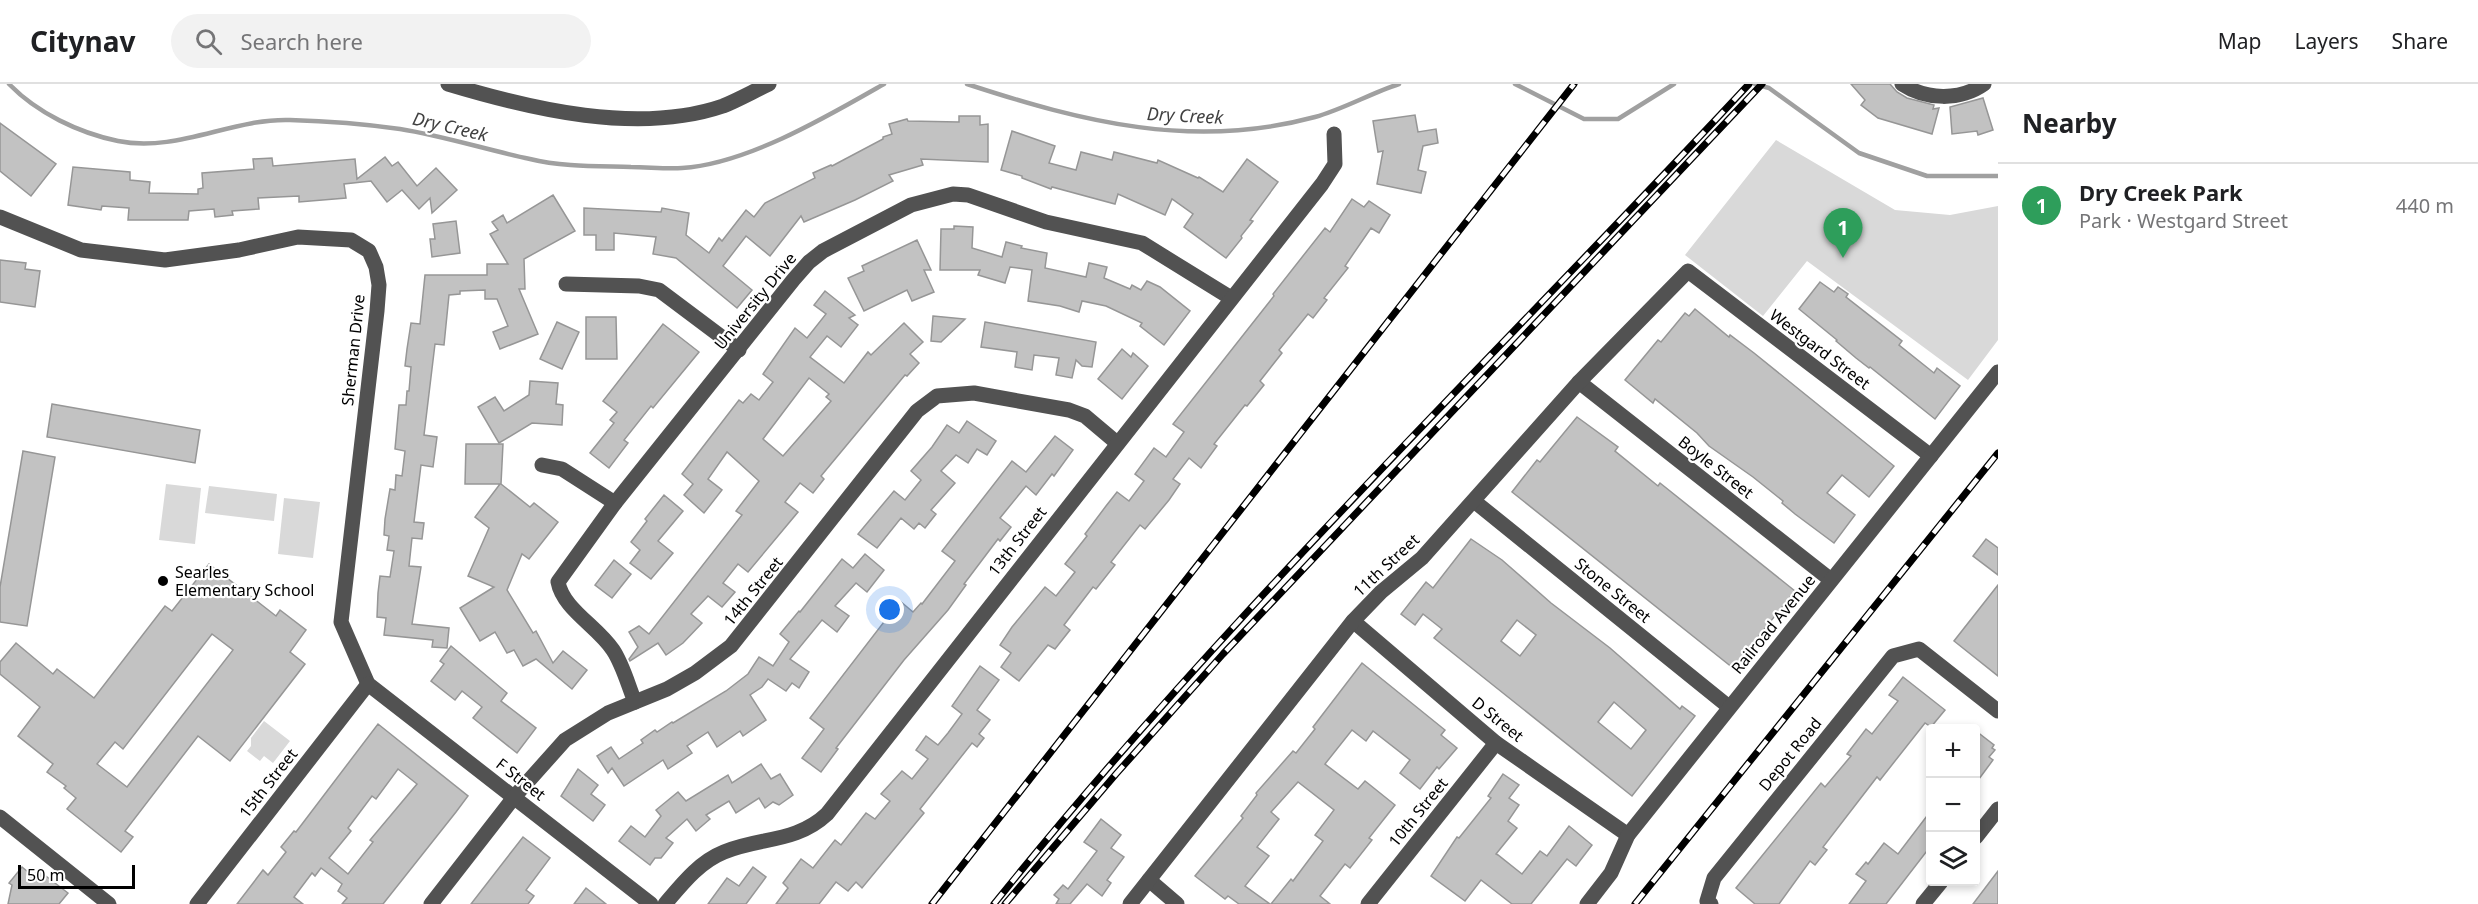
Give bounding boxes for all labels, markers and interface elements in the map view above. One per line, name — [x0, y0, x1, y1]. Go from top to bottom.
search box — [171, 14, 591, 68]
text: Citynav — [30, 22, 135, 60]
icon: search — [192, 25, 225, 58]
text: Search here — [240, 26, 363, 56]
text: Map — [2218, 27, 2262, 55]
text: Layers — [2295, 27, 2359, 55]
text: Share — [2392, 27, 2448, 55]
water label: Dry Creek — [1146, 101, 1225, 129]
text: Nearby — [2022, 105, 2117, 141]
water label: Dry Creek — [410, 106, 491, 147]
text: Dry Creek Park — [2079, 177, 2243, 207]
text: 1 — [2036, 192, 2047, 219]
text: 440 m — [2396, 192, 2454, 219]
text: Park · Westgard Street — [2079, 207, 2288, 234]
pin: 1 — [1824, 208, 1862, 258]
street label: University Drive — [709, 248, 801, 354]
street label: Sherman Drive — [336, 293, 370, 407]
street label: Westgard Street — [1765, 304, 1875, 394]
street label: Boyle Street — [1674, 431, 1758, 503]
street label: 13th Street — [983, 501, 1051, 580]
street label: 11th Street — [1348, 529, 1424, 601]
street label: 14th Street — [718, 552, 788, 630]
street label: Stone Street — [1570, 553, 1656, 628]
place label: Searles Elementary School — [175, 561, 314, 601]
street label: Railroad Avenue — [1726, 570, 1820, 678]
marker: Searles Elementary School — [156, 574, 170, 588]
your location — [875, 595, 904, 624]
street label: D Street — [1468, 691, 1529, 747]
street label: Depot Road — [1754, 713, 1826, 795]
map controls — [1926, 724, 1980, 886]
button: + — [1926, 724, 1980, 778]
street label: 15th Street — [234, 743, 302, 822]
street label: F Street — [492, 753, 550, 805]
street label: 10th Street — [1383, 773, 1453, 851]
button: − — [1926, 778, 1980, 832]
button: layers — [1926, 832, 1980, 886]
scale bar — [18, 862, 135, 890]
text: 50 m — [27, 864, 64, 886]

